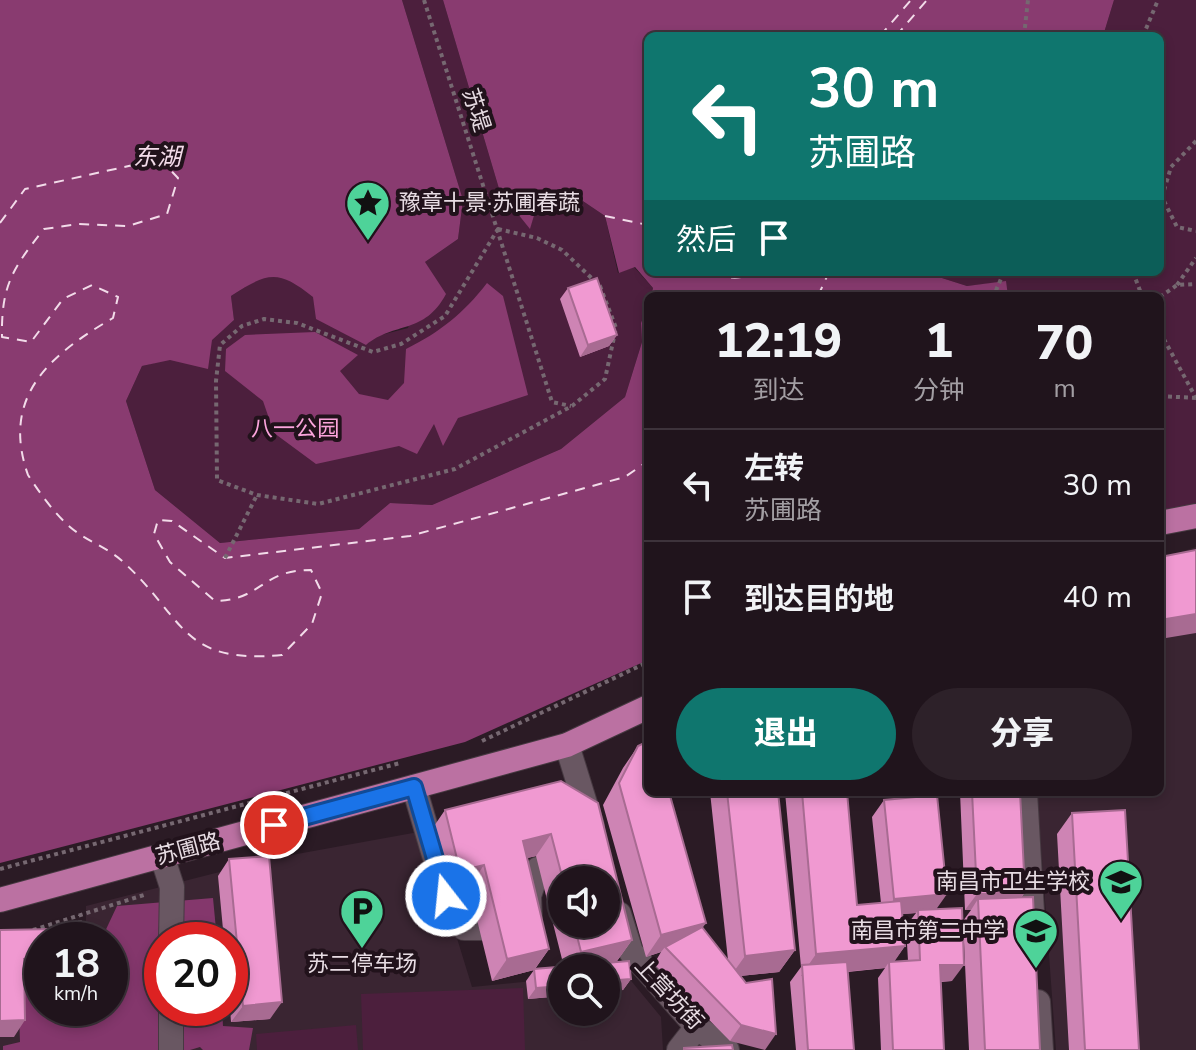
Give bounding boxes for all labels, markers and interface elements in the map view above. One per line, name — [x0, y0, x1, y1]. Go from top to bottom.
text: 30 m — [808, 50, 939, 127]
icon: left — [676, 64, 780, 168]
street label: 苏堤 — [455, 84, 497, 136]
text: 苏圃路 — [808, 129, 916, 178]
water label: 东湖 — [133, 141, 185, 173]
place icon: 豫章十景·苏圃春蔬 — [344, 179, 392, 242]
place label: 豫章十景·苏圃春蔬 — [399, 188, 580, 218]
icon: arrive — [752, 216, 796, 260]
text: 然后 — [676, 220, 736, 261]
text: 12:19 — [715, 308, 842, 374]
text: 1 — [925, 308, 953, 374]
text: 70 — [1036, 310, 1093, 376]
text: m — [1053, 371, 1076, 406]
text: 到达 — [753, 373, 805, 408]
text: 分钟 — [913, 373, 965, 408]
park label: 八一公园 — [251, 414, 339, 444]
text: 左转 — [744, 448, 804, 489]
icon: left — [676, 463, 720, 507]
text: 30 m — [1063, 465, 1132, 506]
text: 苏圃路 — [744, 493, 822, 528]
icon: arrive — [676, 575, 720, 619]
text: 40 m — [1063, 577, 1132, 618]
text: 到达目的地 — [744, 579, 894, 620]
button: 退出 — [676, 688, 896, 780]
button: 分享 — [912, 688, 1132, 780]
pin — [240, 791, 308, 859]
icon: arrive — [252, 803, 296, 847]
street label: 苏圃路 — [152, 826, 224, 872]
position arrow — [404, 854, 488, 938]
school or university icon: 南昌市卫生学校 — [1097, 858, 1145, 921]
map controls — [548, 866, 620, 1026]
button: sound — [548, 866, 620, 938]
place label: 南昌市卫生学校 — [936, 867, 1090, 897]
parking icon: 苏二停车场 — [338, 887, 386, 950]
school or university icon: 南昌市第二中学 — [1012, 907, 1060, 970]
place label: 南昌市第二中学 — [851, 916, 1005, 946]
speed limit sign: 20 — [144, 922, 248, 1026]
text: 18 — [52, 937, 100, 991]
place label: 苏二停车场 — [307, 949, 417, 979]
street label: 上营坊街 — [628, 952, 710, 1036]
button: search — [548, 954, 620, 1026]
text: km/h — [54, 980, 98, 1007]

